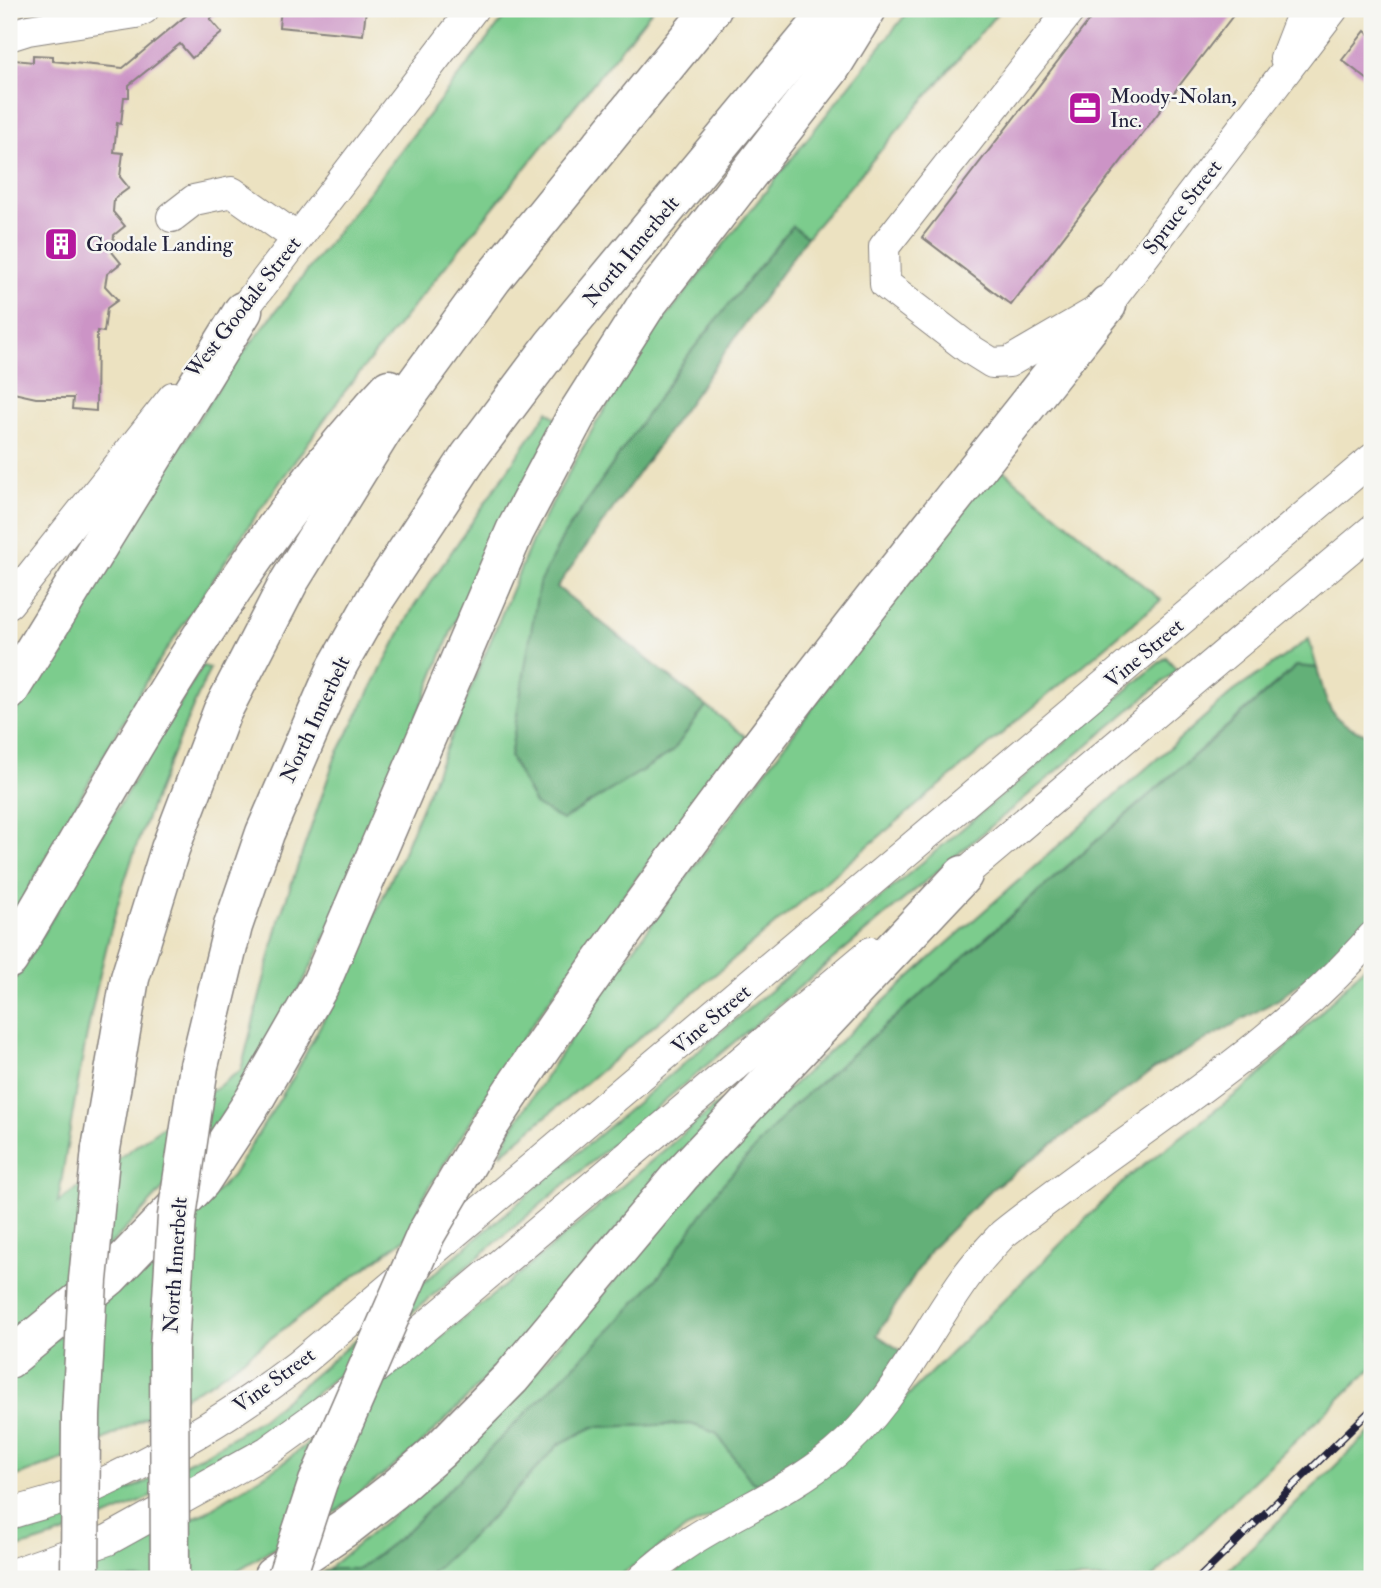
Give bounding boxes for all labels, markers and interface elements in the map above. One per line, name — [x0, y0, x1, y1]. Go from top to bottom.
place label: Moody-Nolan, Inc. — [1110, 83, 1237, 134]
office icon: Moody-Nolan, Inc. — [1066, 89, 1104, 127]
street label: Spruce Street — [1137, 154, 1228, 260]
street label: North Innerbelt — [577, 190, 686, 312]
building icon: Goodale Landing — [42, 225, 80, 263]
place label: Goodale Landing — [86, 231, 234, 258]
street label: West Goodale Street — [179, 231, 307, 384]
street label: Vine Street — [1099, 612, 1190, 694]
street label: North Innerbelt — [274, 652, 357, 787]
street label: Vine Street — [666, 978, 757, 1060]
street label: North Innerbelt — [157, 1196, 194, 1334]
street label: Vine Street — [228, 1341, 321, 1419]

